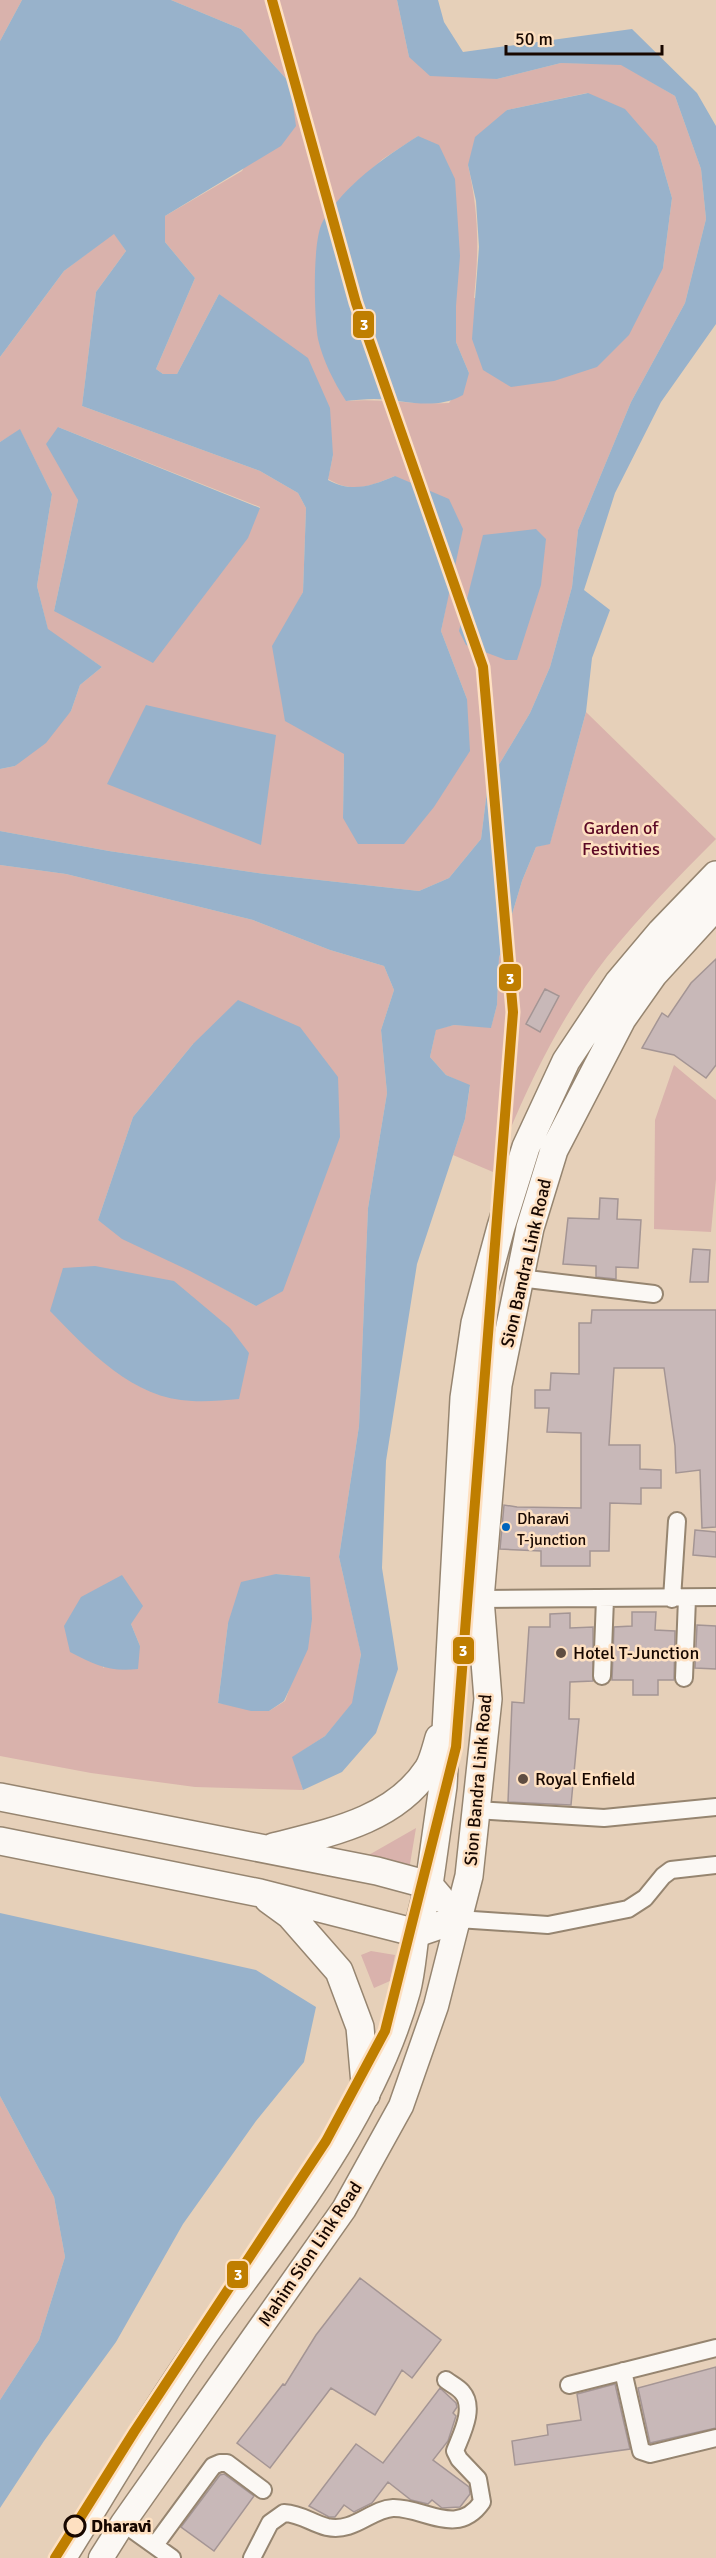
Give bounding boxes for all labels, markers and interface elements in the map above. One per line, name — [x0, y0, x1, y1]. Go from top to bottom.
scale bar — [506, 18, 662, 56]
text: 50 m — [515, 28, 553, 50]
line badge: 3 — [352, 310, 375, 339]
text: 3 — [360, 315, 368, 335]
park label: Garden of Festivities — [582, 817, 660, 860]
line badge: 3 — [498, 963, 522, 992]
text: 3 — [506, 969, 514, 989]
street label: Sion Bandra Link Road — [496, 1177, 556, 1349]
place label: Dharavi T-junction — [517, 1509, 586, 1550]
marker: Dharavi T-junction — [500, 1521, 512, 1533]
line badge: 3 — [452, 1636, 475, 1665]
text: 3 — [459, 1641, 467, 1661]
place label: Hotel T-Junction — [573, 1642, 699, 1664]
marker: Hotel T-Junction — [554, 1646, 568, 1660]
street label: Sion Bandra Link Road — [460, 1693, 496, 1867]
place label: Royal Enfield — [535, 1768, 635, 1790]
marker: Royal Enfield — [516, 1772, 530, 1786]
street label: Mahim Sion Link Road — [253, 2177, 367, 2331]
line badge: 3 — [226, 2260, 249, 2289]
text: 3 — [234, 2265, 242, 2285]
marker: Dharavi — [64, 2515, 86, 2537]
place label: Dharavi — [91, 2515, 152, 2537]

